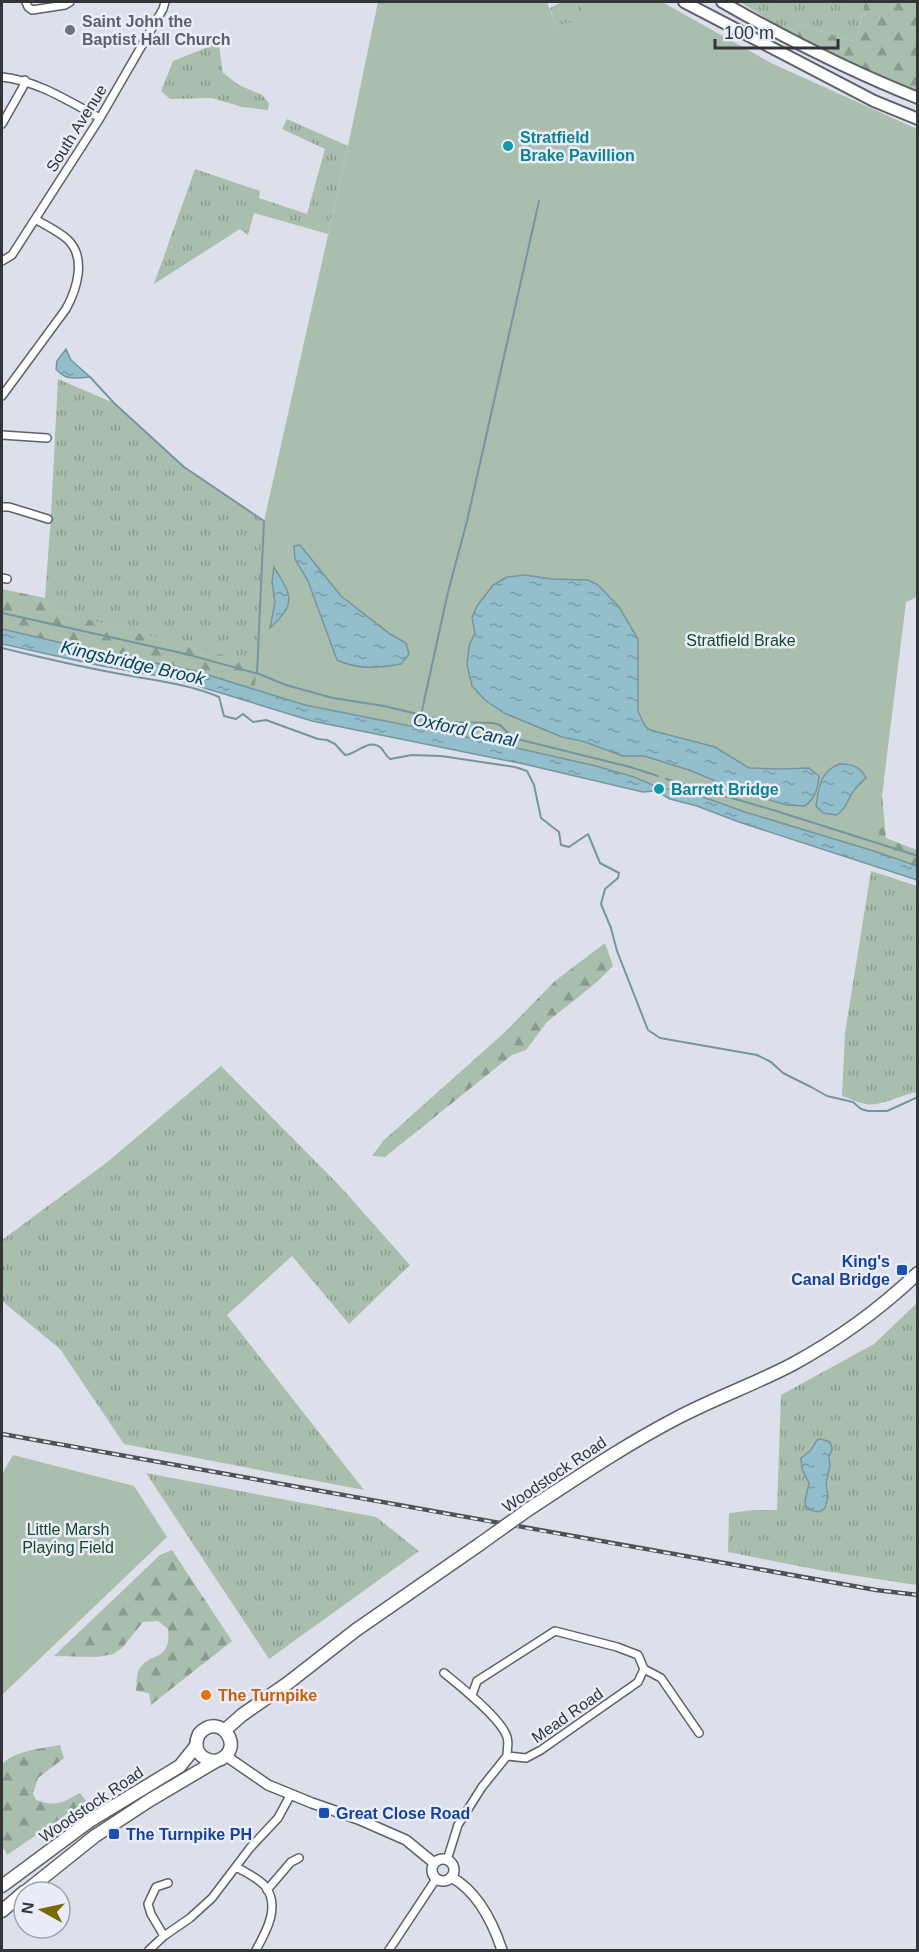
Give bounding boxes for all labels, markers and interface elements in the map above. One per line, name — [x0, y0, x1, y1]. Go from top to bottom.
scale bar — [715, 12, 838, 50]
place label: Saint John the Baptist Hall Church — [82, 13, 230, 48]
marker: Saint John the Baptist Hall Church — [63, 23, 77, 37]
text: 100 m — [724, 23, 774, 43]
street label: South Avenue — [43, 82, 110, 175]
place label: Stratfield Brake Pavillion — [520, 129, 635, 164]
marker: Stratfield Brake Pavillion — [501, 139, 515, 153]
park label: Stratfield Brake — [686, 632, 796, 649]
water label: Kingsbridge Brook — [59, 637, 208, 690]
water label: Oxford Canal — [411, 709, 520, 751]
place label: Barrett Bridge — [671, 781, 779, 798]
marker: Barrett Bridge — [652, 782, 666, 796]
place label: King's Canal Bridge — [791, 1253, 890, 1288]
marker: King's Canal Bridge — [895, 1263, 909, 1277]
street label: Woodstock Road — [499, 1433, 609, 1515]
park label: Little Marsh Playing Field — [22, 1521, 114, 1556]
street label: Mead Road — [529, 1685, 606, 1746]
place label: The Turnpike — [218, 1687, 317, 1704]
marker: The Turnpike — [199, 1688, 213, 1702]
street label: Woodstock Road — [36, 1763, 146, 1845]
place label: Great Close Road — [336, 1805, 470, 1822]
marker: Great Close Road — [317, 1806, 331, 1820]
place label: The Turnpike PH — [126, 1826, 252, 1843]
marker: The Turnpike PH — [107, 1827, 121, 1841]
north arrow — [12, 1880, 72, 1940]
text: N — [18, 1901, 37, 1915]

